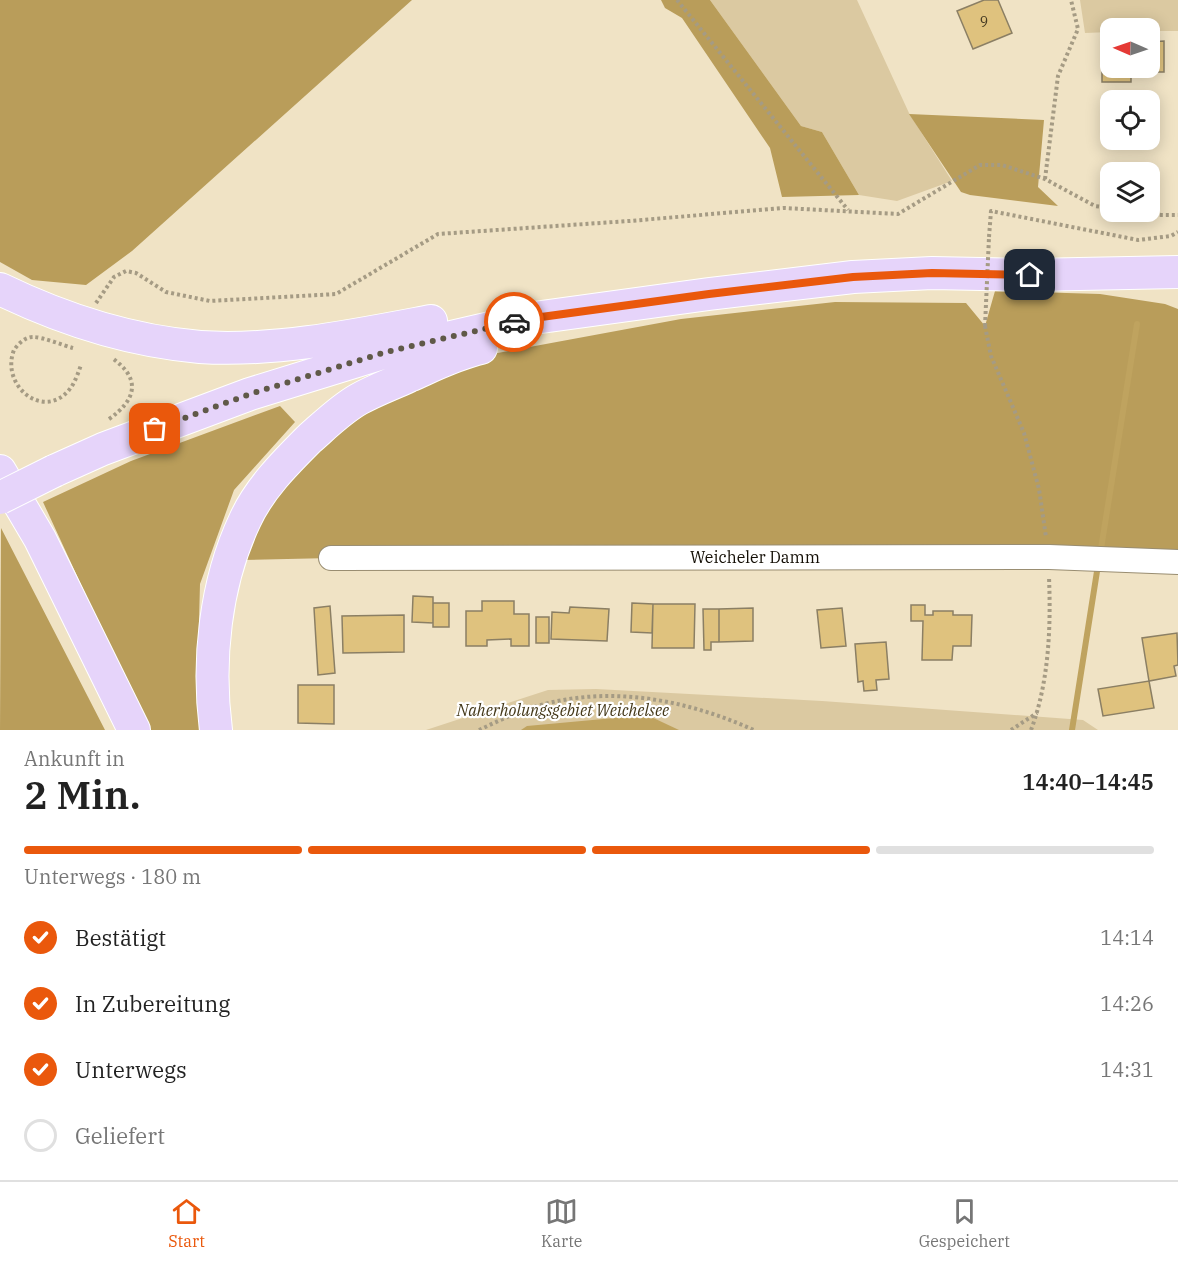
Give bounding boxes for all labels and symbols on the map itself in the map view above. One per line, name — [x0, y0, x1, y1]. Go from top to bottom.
house number: 9 — [980, 13, 988, 31]
north arrow — [1100, 18, 1160, 78]
pin — [1004, 249, 1055, 300]
courier — [484, 292, 544, 352]
pin — [129, 403, 180, 454]
street label: Weicheler Damm — [690, 547, 820, 567]
park label: Naherholungsgebiet Weichelsee — [456, 700, 669, 720]

